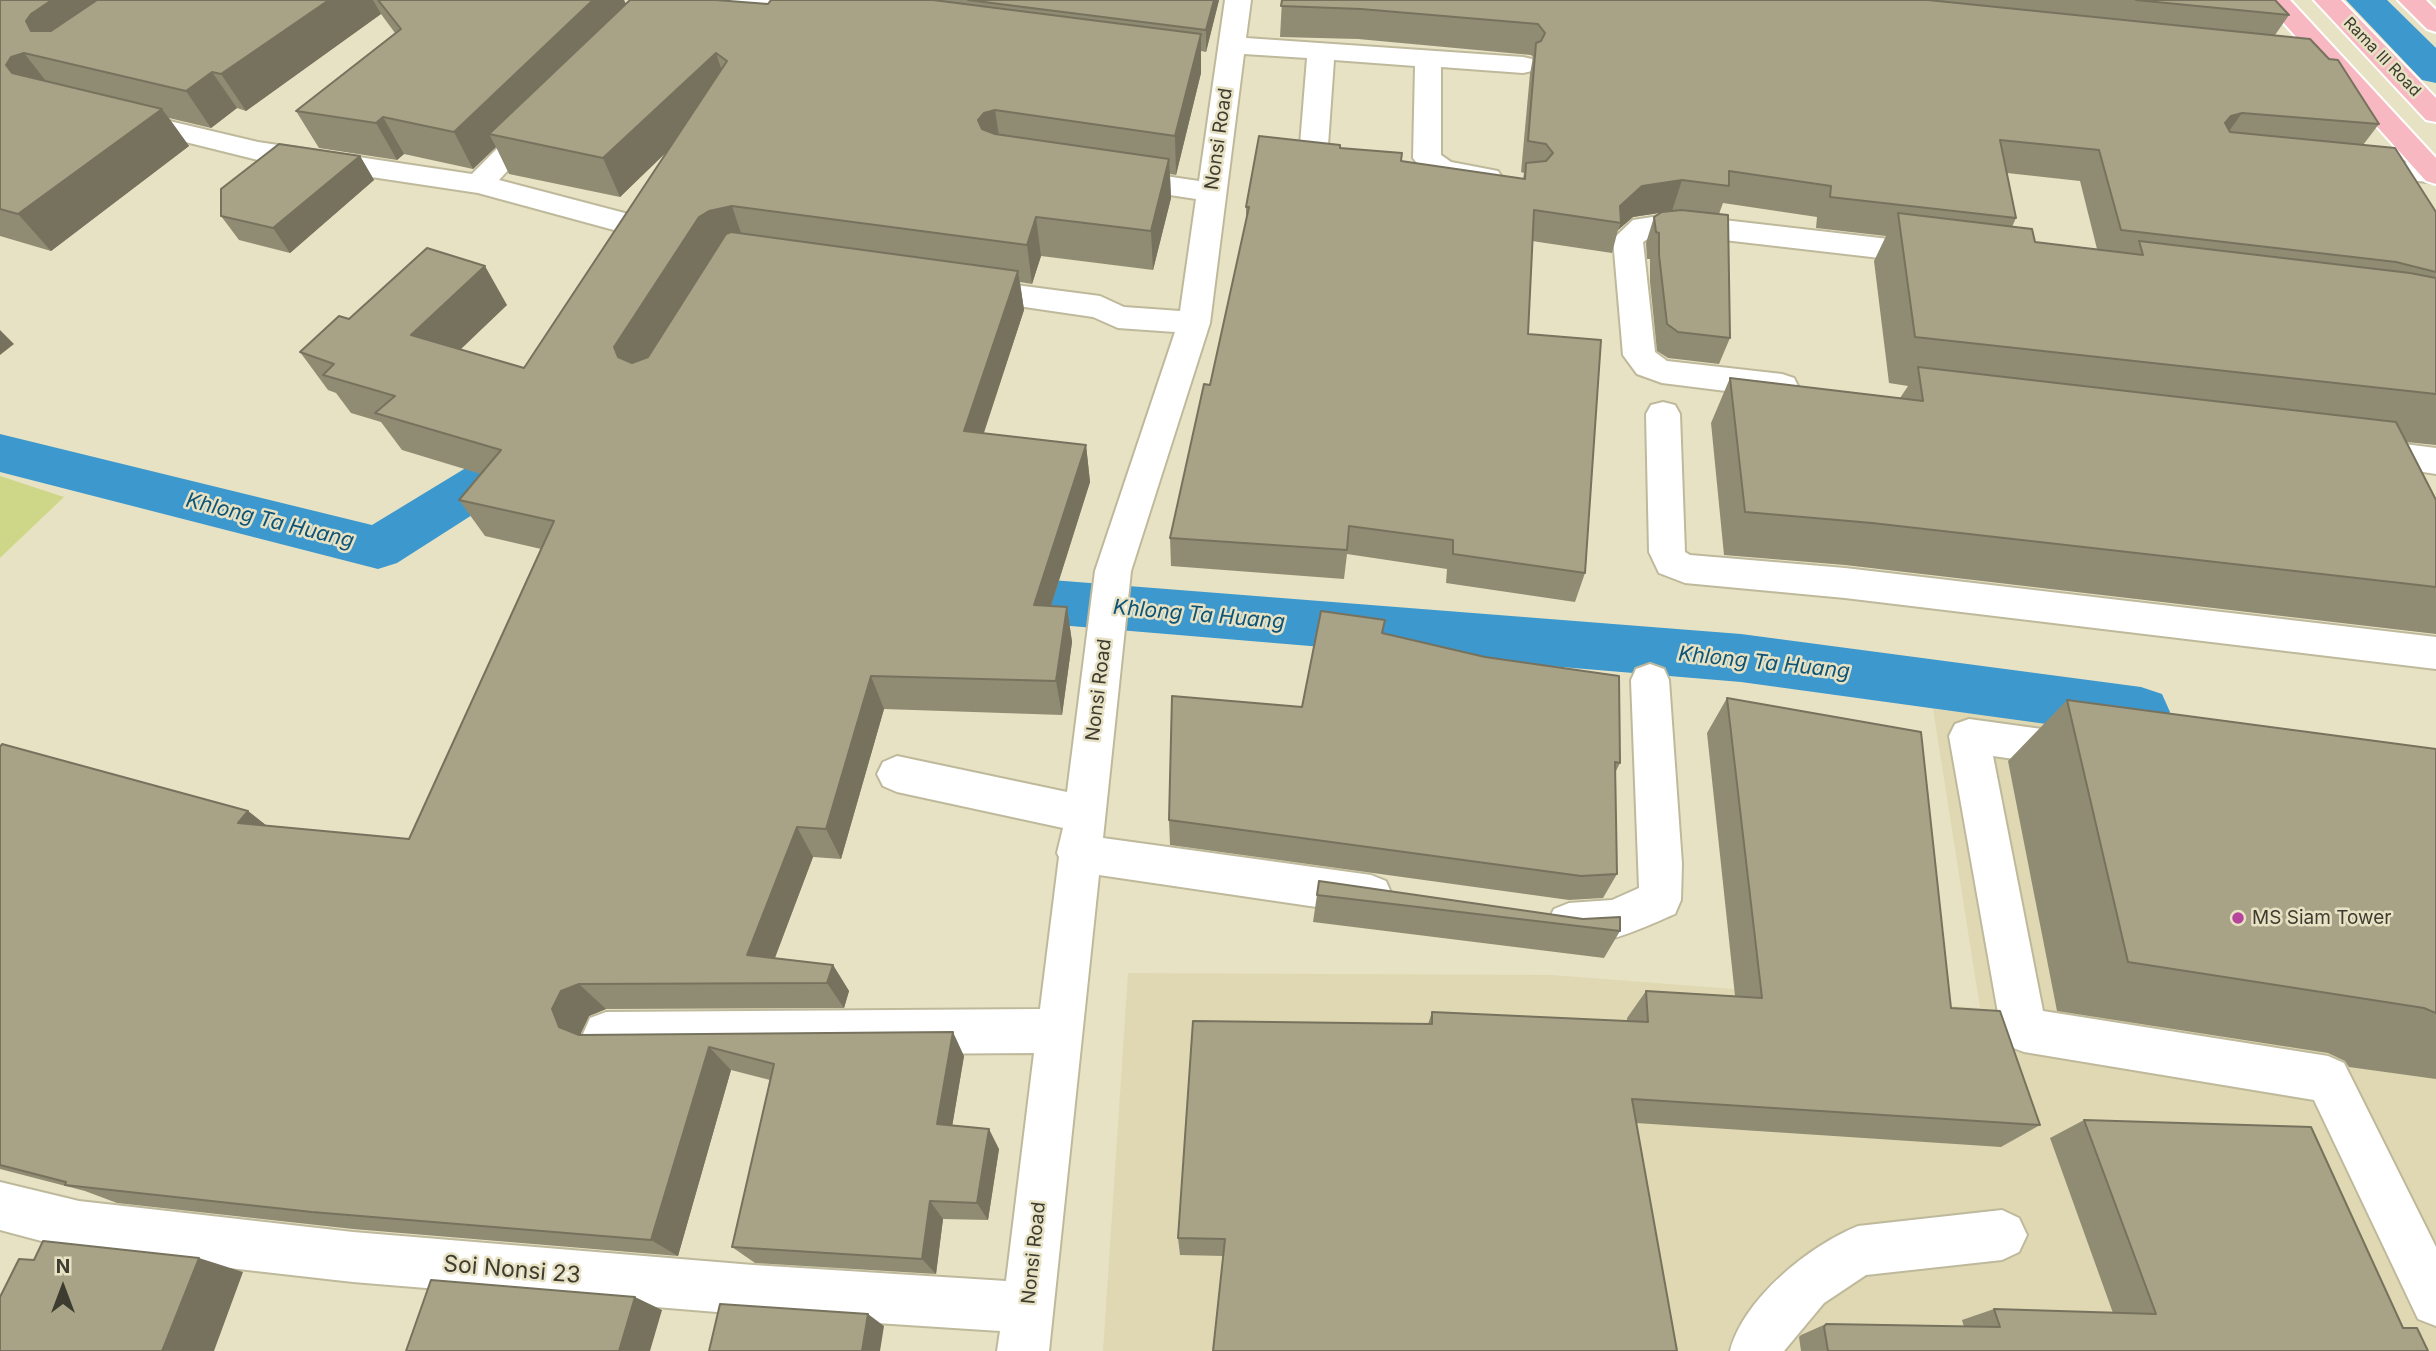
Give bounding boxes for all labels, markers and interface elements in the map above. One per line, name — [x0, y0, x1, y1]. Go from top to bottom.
street label: Rama III Road — [2339, 13, 2425, 101]
street label: Nonsi Road — [1201, 87, 1237, 191]
water label: Khlong Ta Huang — [183, 488, 357, 554]
water label: Khlong Ta Huang — [1112, 595, 1286, 635]
street label: Nonsi Road — [1081, 638, 1117, 742]
water label: Khlong Ta Huang — [1677, 641, 1851, 685]
place label: MS Siam Tower — [2252, 907, 2391, 929]
marker: MS Siam Tower — [2230, 910, 2246, 926]
street label: Nonsi Road — [1017, 1201, 1051, 1305]
street label: Soi Nonsi 23 — [442, 1250, 582, 1290]
north arrow — [28, 1253, 98, 1323]
text: N — [56, 1255, 70, 1278]

